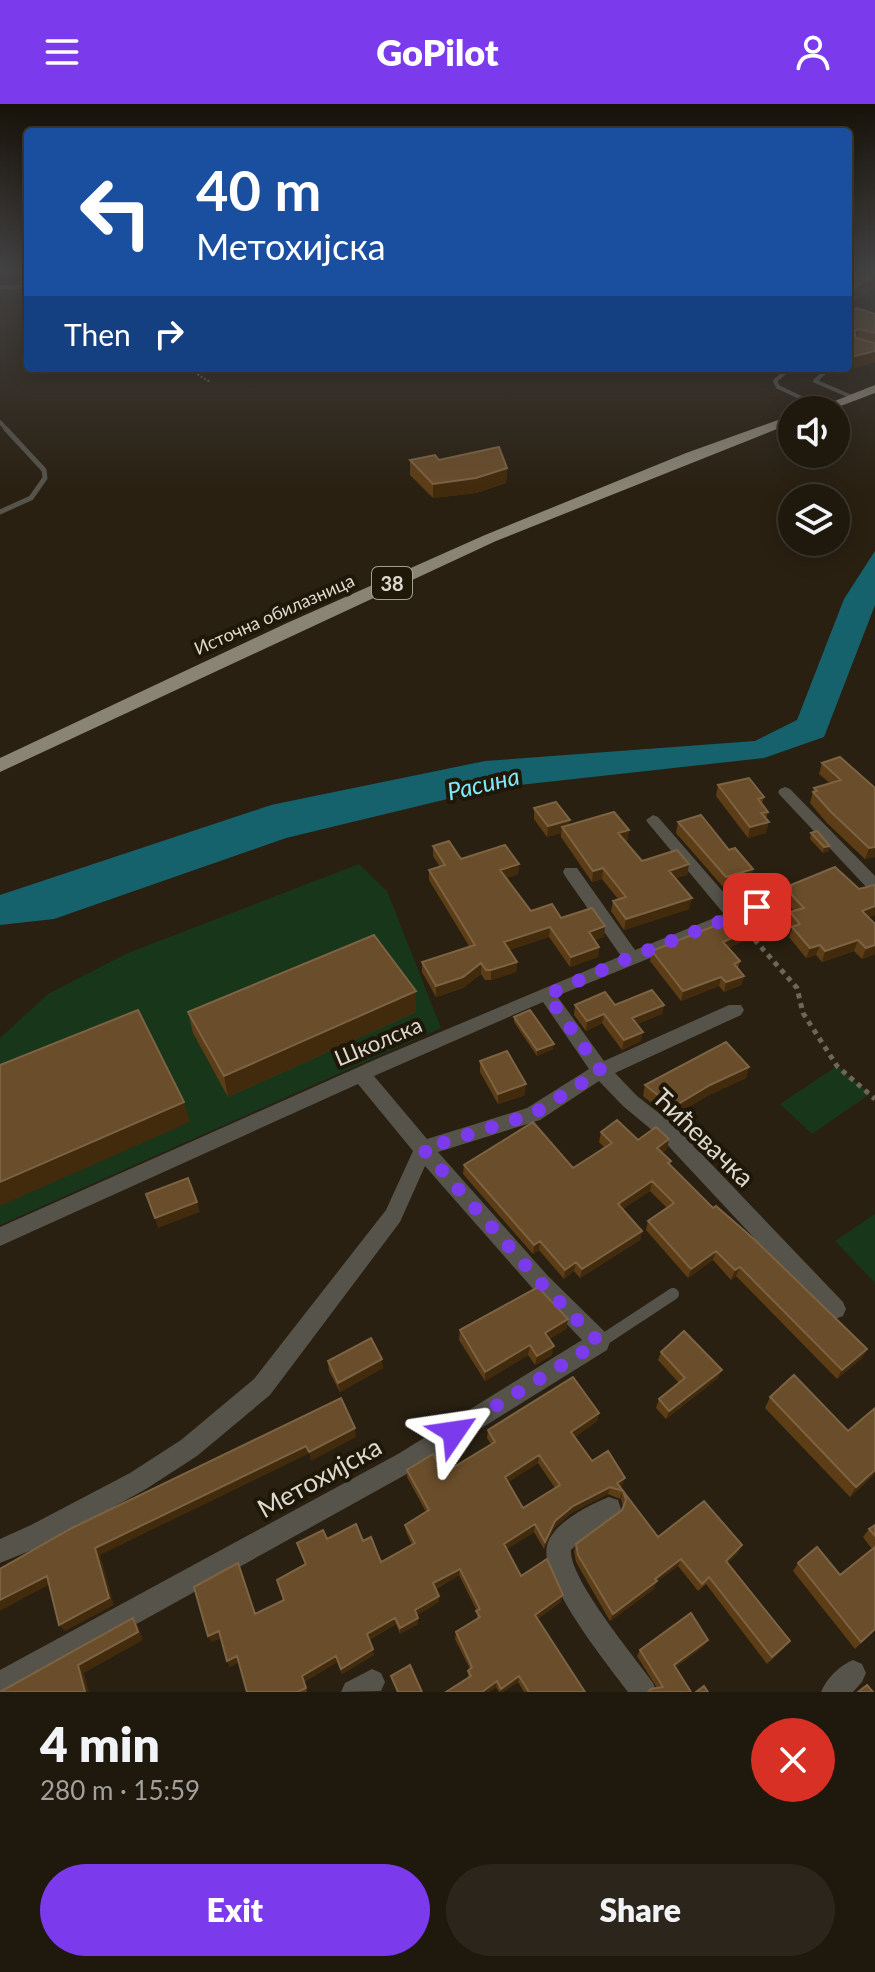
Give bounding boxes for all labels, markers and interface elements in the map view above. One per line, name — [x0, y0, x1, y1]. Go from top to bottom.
icon: menu — [40, 30, 84, 74]
text: GoPilot — [376, 30, 499, 74]
icon: person — [791, 30, 835, 74]
text: 40 m — [196, 156, 321, 223]
icon: left — [64, 160, 168, 264]
text: Метохијска — [196, 224, 386, 268]
icon: right — [147, 312, 191, 356]
text: Then — [64, 316, 131, 352]
map controls — [778, 396, 850, 556]
button: sound — [778, 396, 850, 468]
button: layers — [778, 484, 850, 556]
road number: 38 — [372, 567, 412, 599]
street label: Источна обилазница — [191, 569, 357, 659]
water label: Расина — [444, 761, 522, 805]
pin — [723, 873, 791, 941]
icon: arrive — [735, 885, 779, 929]
street label: Школска — [330, 1011, 426, 1071]
street label: Ћићевачка — [647, 1081, 761, 1193]
position arrow — [412, 1390, 496, 1474]
street label: Метохијска — [251, 1430, 387, 1524]
text: 4 min — [40, 1715, 160, 1772]
button: close — [751, 1718, 835, 1802]
text: 280 m · 15:59 — [40, 1774, 200, 1806]
button: Exit — [40, 1864, 430, 1956]
button: Share — [446, 1864, 835, 1956]

